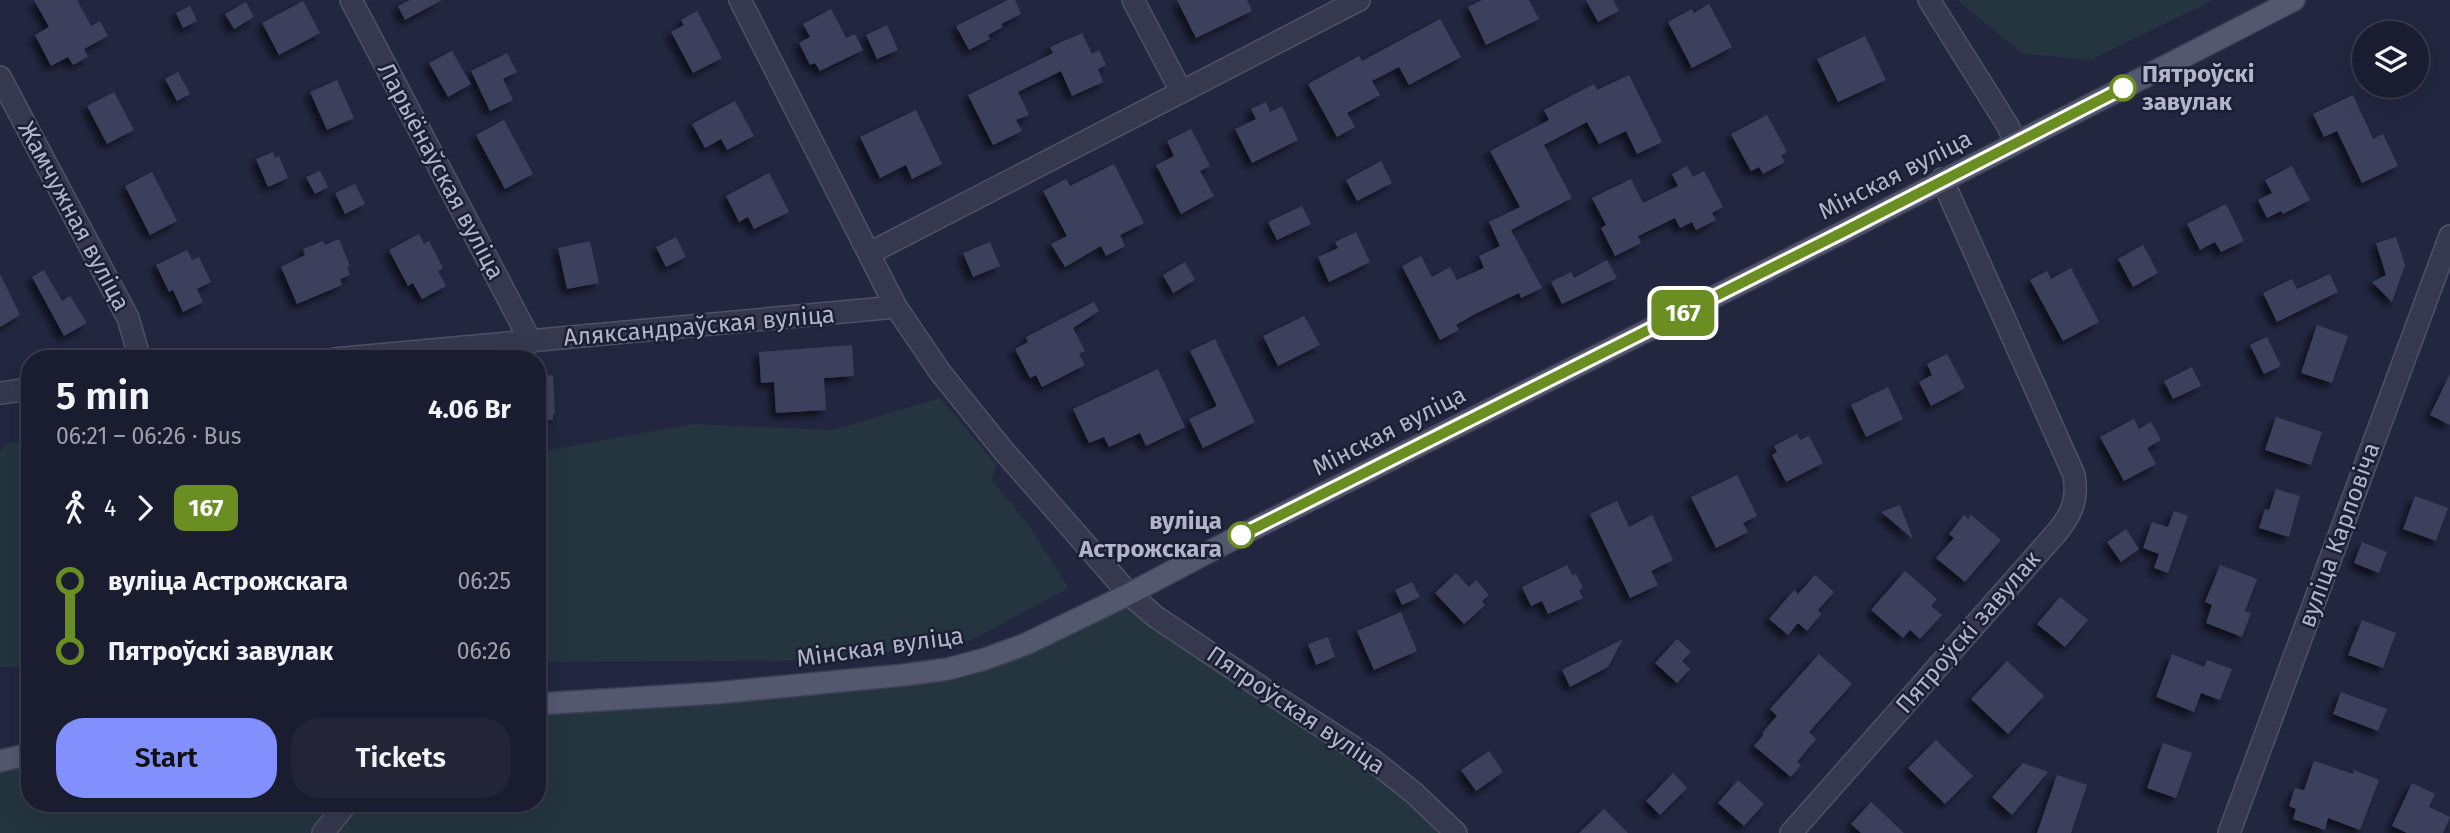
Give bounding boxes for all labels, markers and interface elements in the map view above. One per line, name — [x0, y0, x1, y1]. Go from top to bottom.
map controls — [2352, 21, 2429, 98]
button: layers — [2352, 21, 2429, 98]
street label: Ларыёнаўская вуліца — [372, 58, 510, 284]
place label: Пятроўскі завулак — [2142, 60, 2254, 116]
marker: Пятроўскі завулак — [2110, 75, 2136, 101]
street label: Жамчужная вуліца — [12, 117, 136, 315]
street label: Мінская вуліца — [1814, 124, 1976, 226]
line badge: 167 — [1643, 290, 1723, 336]
text: 167 — [1665, 299, 1701, 327]
street label: Аляксандраўская вуліца — [562, 300, 836, 352]
text: 5 min — [56, 373, 150, 419]
street label: Мінская вуліца — [1308, 380, 1470, 482]
text: 4.06 Br — [428, 394, 511, 425]
text: 06:21 – 06:26 · Bus — [56, 422, 242, 450]
street label: вуліца Карповіча — [2293, 439, 2385, 631]
icon: walk — [56, 489, 94, 527]
icon: forward — [126, 489, 164, 527]
text: 4 — [104, 494, 116, 522]
text: 167 — [188, 494, 224, 522]
place label: вуліца Астрожскага — [1078, 507, 1222, 563]
marker: вуліца Астрожскага — [1228, 522, 1254, 548]
street label: Пятроўскі завулак — [1890, 545, 2047, 719]
text: вуліца Астрожскага — [108, 566, 348, 597]
text: 06:25 — [457, 567, 511, 595]
street label: Мінская вуліца — [795, 621, 965, 673]
text: Пятроўскі завулак — [108, 636, 333, 667]
text: 06:26 — [457, 637, 511, 665]
street label: Пятроўская вуліца — [1202, 640, 1390, 780]
button: Start — [56, 718, 277, 798]
button: Tickets — [291, 718, 511, 798]

